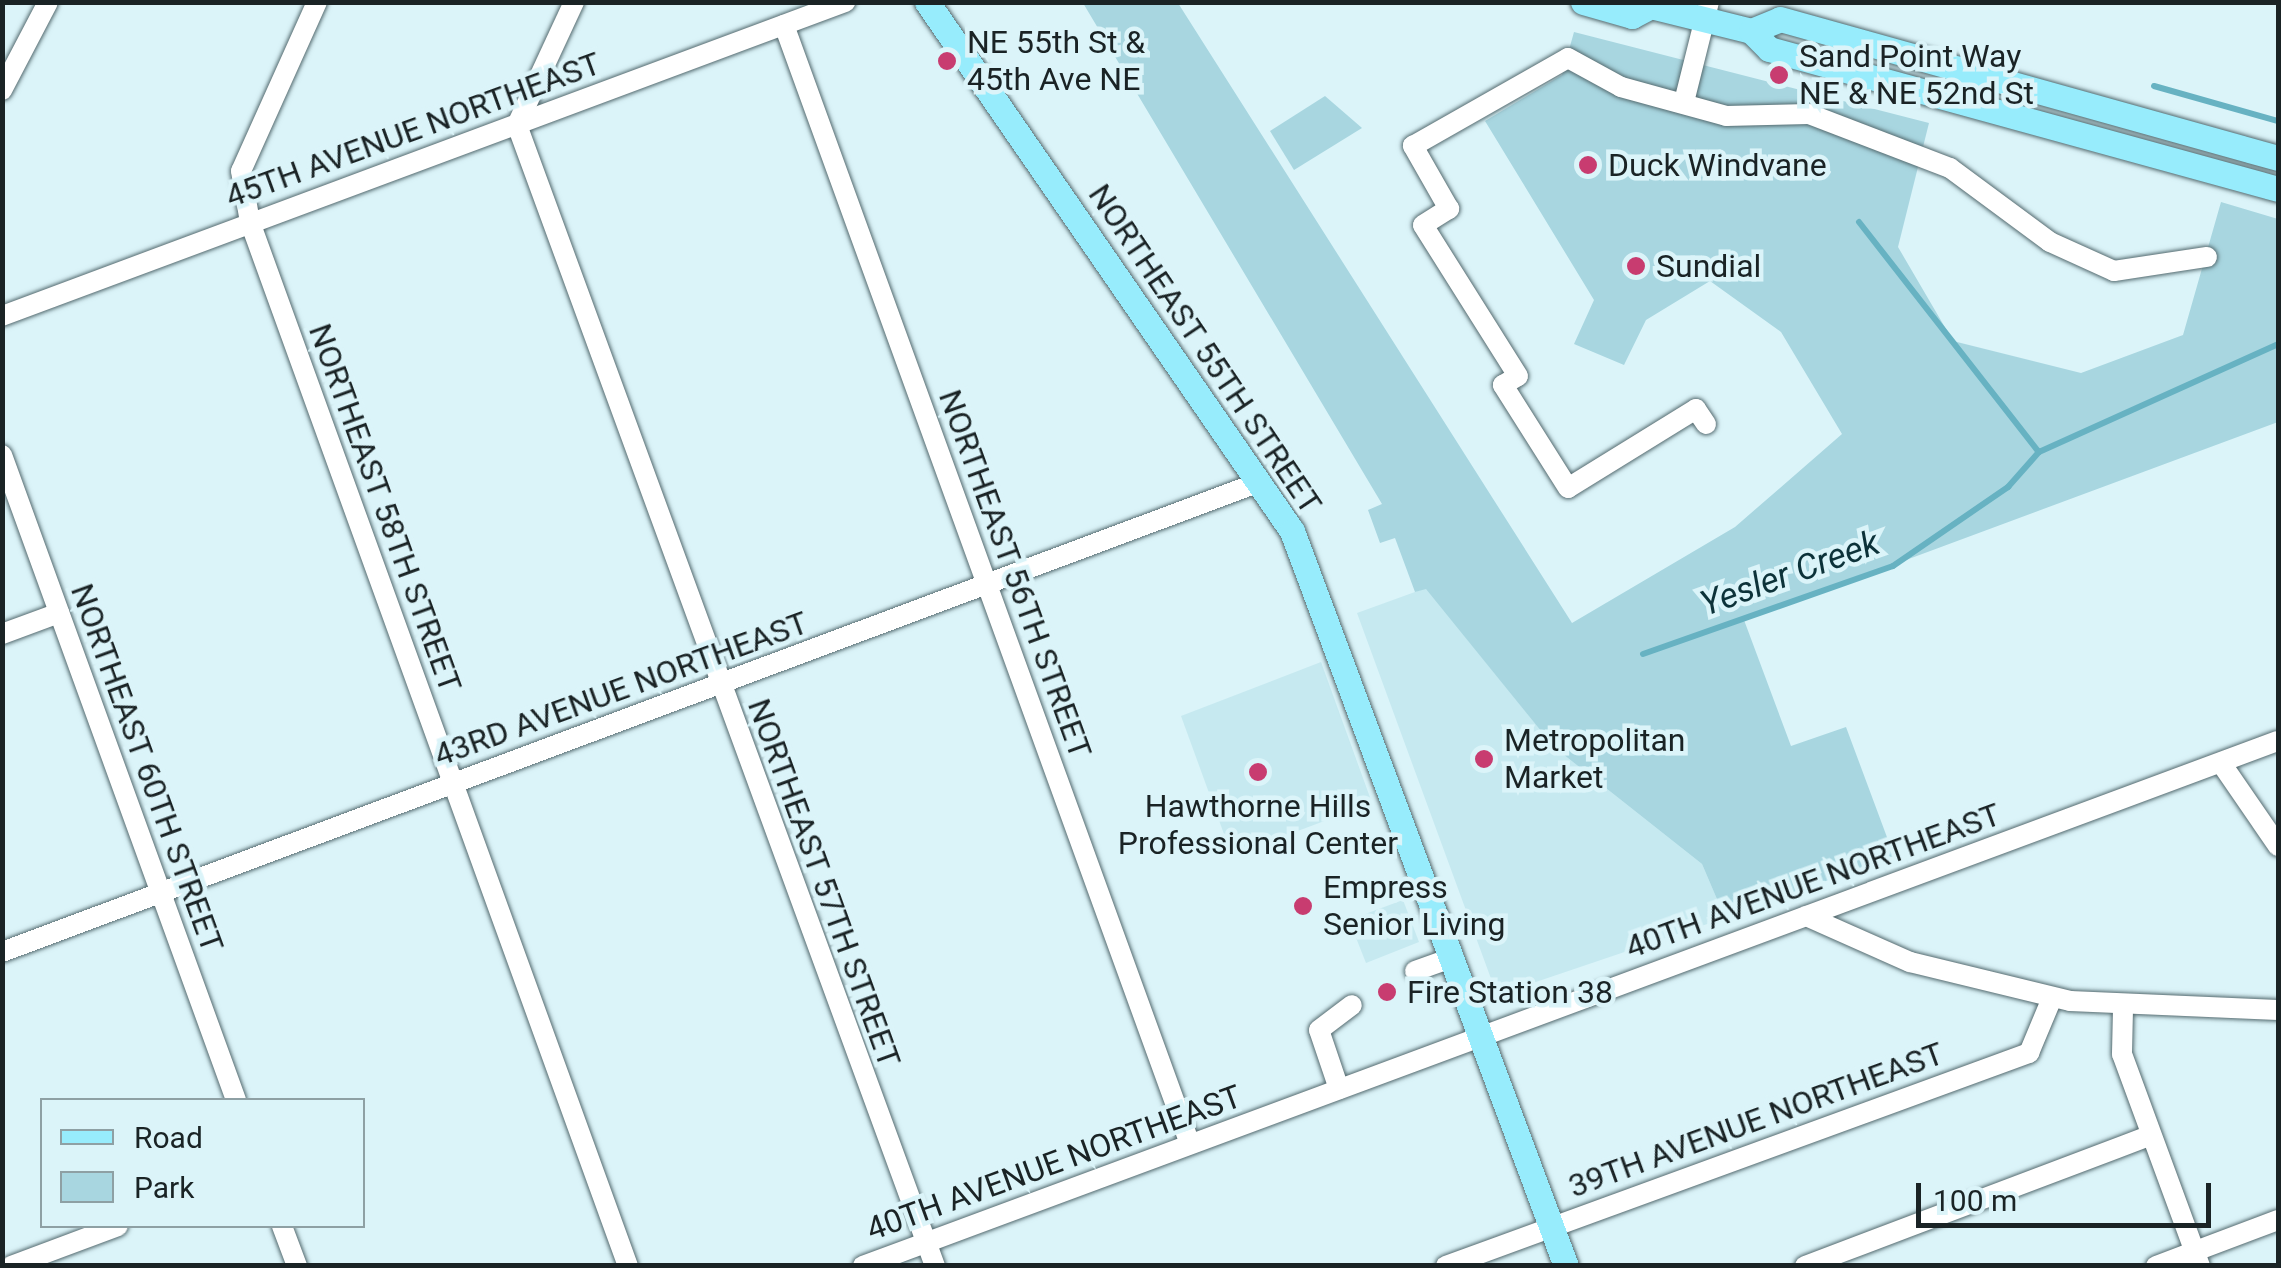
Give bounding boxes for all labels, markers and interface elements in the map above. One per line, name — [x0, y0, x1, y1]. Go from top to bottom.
place label: NE 55th St & 45th Ave NE — [967, 24, 1145, 99]
place label: Sand Point Way NE & NE 52nd St — [1799, 38, 2034, 113]
street label: 45TH AVENUE NORTHEAST — [220, 44, 606, 216]
marker: NE 55th St & 45th Ave NE — [936, 50, 958, 72]
marker: Sand Point Way NE & NE 52nd St — [1768, 64, 1790, 86]
place label: Duck Windvane — [1608, 146, 1827, 184]
marker: Duck Windvane — [1577, 154, 1599, 176]
street label: NORTHEAST 55TH STREET — [1080, 177, 1330, 521]
place label: Sundial — [1656, 247, 1761, 285]
marker: Sundial — [1625, 255, 1647, 277]
street label: NORTHEAST 58TH STREET — [300, 318, 470, 698]
street label: NORTHEAST 56TH STREET — [930, 384, 1100, 764]
water label: Yesler Creek — [1695, 522, 1885, 626]
street label: NORTHEAST 60TH STREET — [62, 578, 232, 958]
street label: 43RD AVENUE NORTHEAST — [429, 603, 813, 775]
street label: NORTHEAST 57TH STREET — [739, 693, 909, 1073]
place label: Metropolitan Market — [1504, 722, 1685, 797]
marker: Metropolitan Market — [1473, 748, 1495, 770]
marker: Hawthorne Hills Professional Center — [1247, 761, 1269, 783]
place label: Hawthorne Hills Professional Center — [1118, 788, 1398, 863]
street label: 40TH AVENUE NORTHEAST — [1620, 795, 2006, 967]
place label: Empress Senior Living — [1323, 869, 1505, 944]
marker: Empress Senior Living — [1292, 895, 1314, 917]
place label: Fire Station 38 — [1407, 973, 1613, 1011]
marker: Fire Station 38 — [1376, 981, 1398, 1003]
street label: 39TH AVENUE NORTHEAST — [1563, 1034, 1949, 1206]
street label: 40TH AVENUE NORTHEAST — [861, 1077, 1247, 1249]
legend — [40, 1098, 365, 1228]
text: Road — [134, 1120, 203, 1155]
scale bar — [1921, 1163, 2216, 1225]
text: Park — [134, 1170, 194, 1205]
text: 100 m — [1933, 1183, 2017, 1218]

